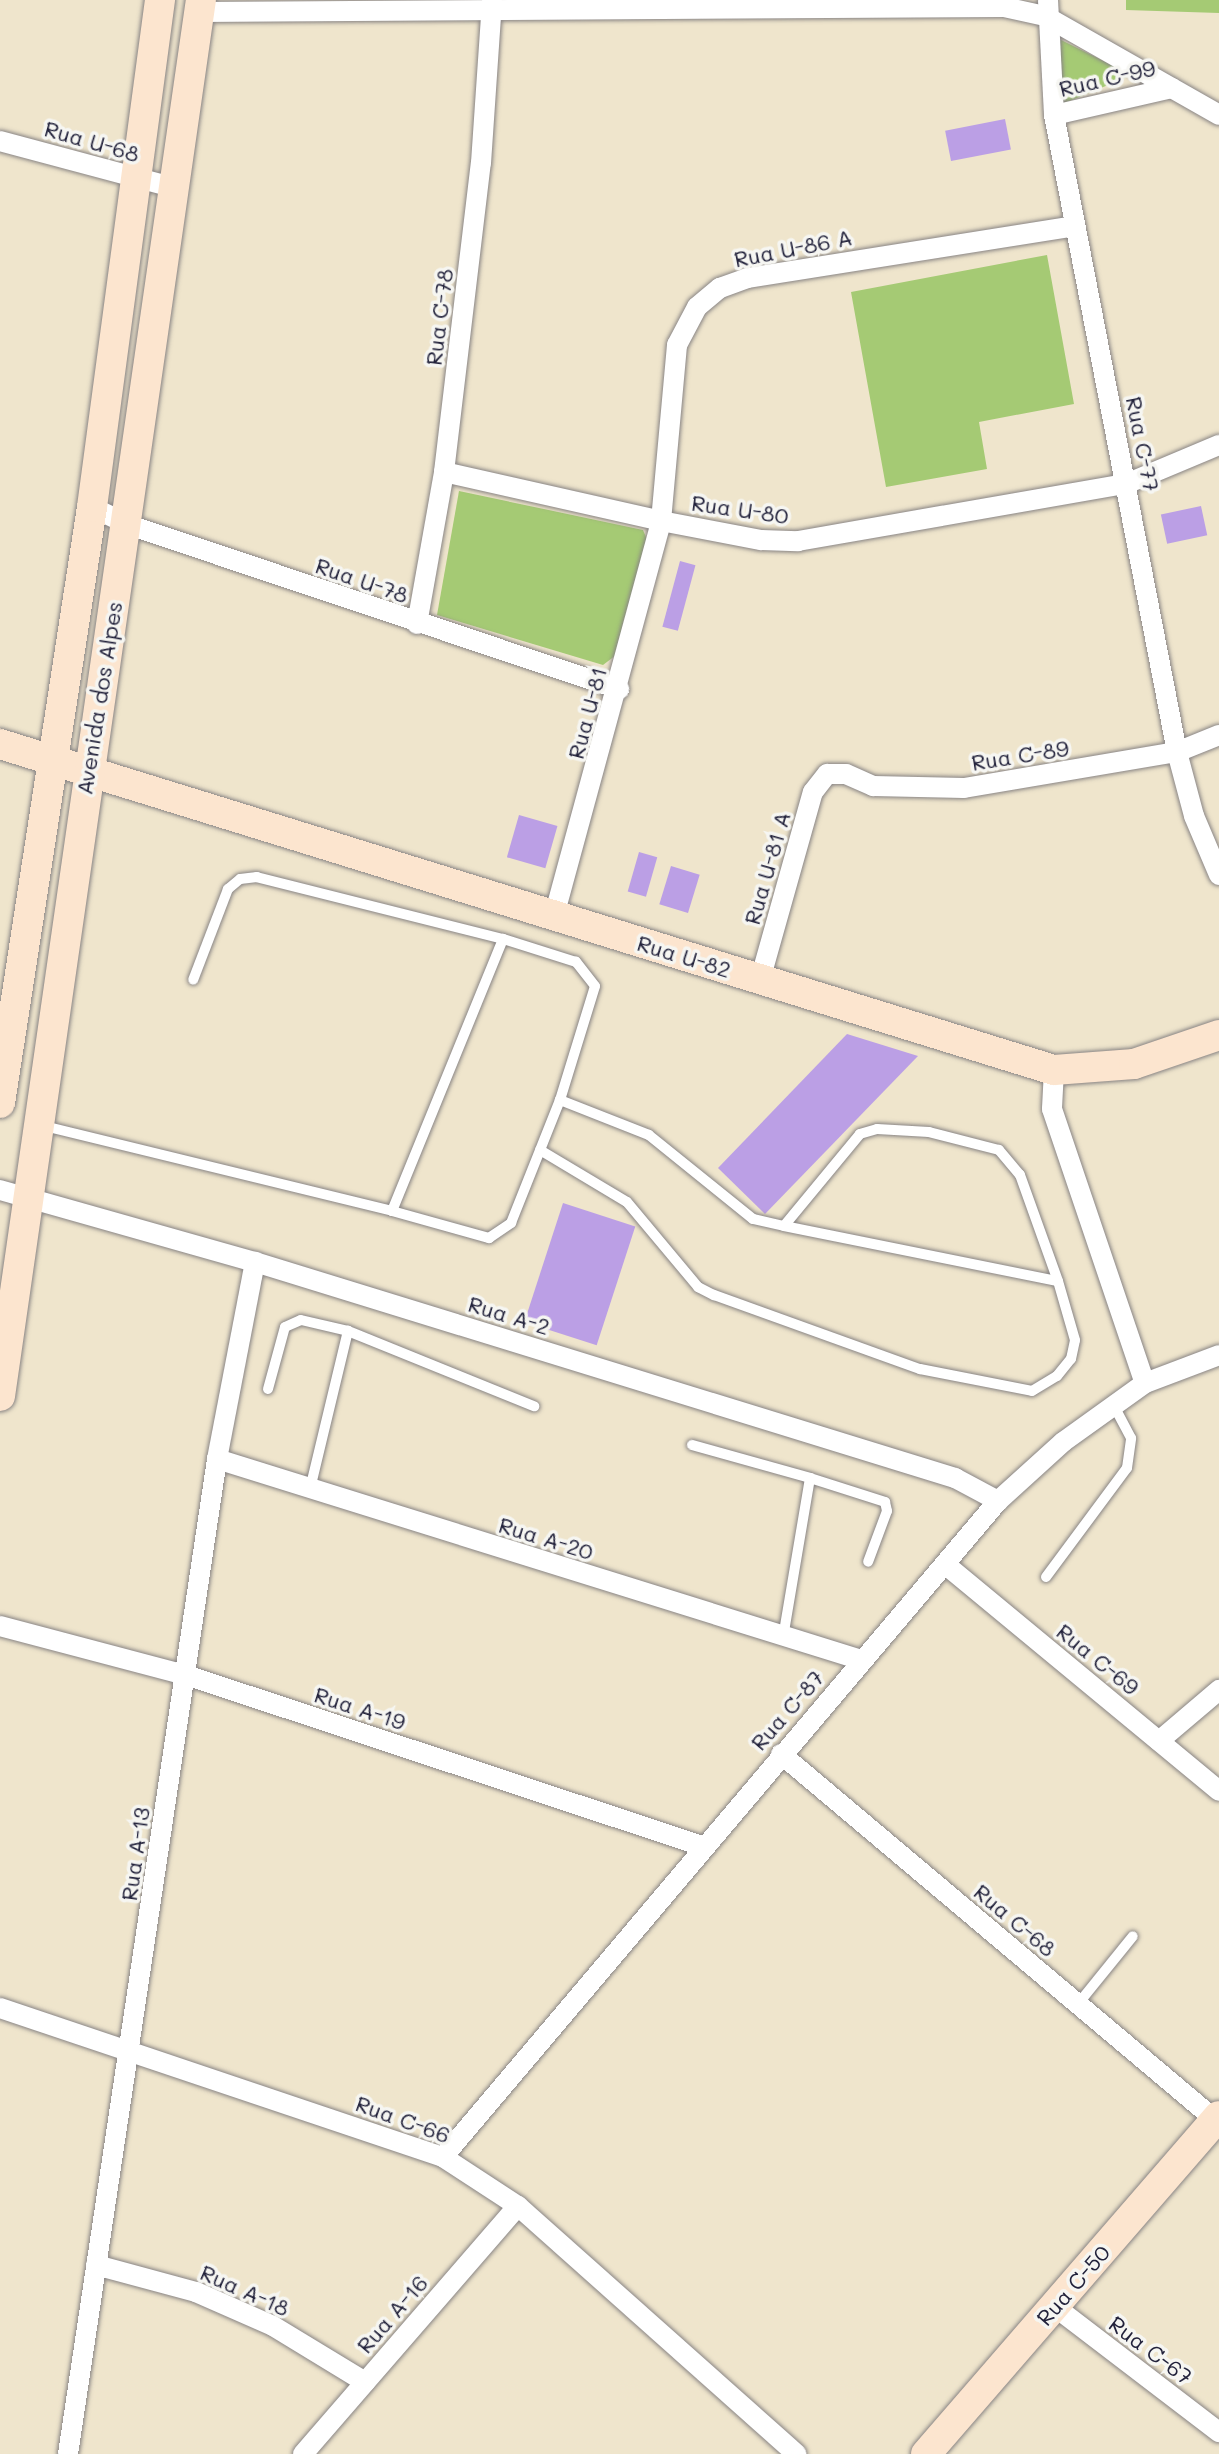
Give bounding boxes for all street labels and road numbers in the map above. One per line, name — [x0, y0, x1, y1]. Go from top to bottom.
street label: Rua C-99 — [1056, 54, 1158, 102]
street label: Rua U-68 — [42, 115, 142, 167]
street label: Rua U-86 A — [732, 224, 854, 272]
street label: Rua C-78 — [420, 267, 458, 367]
street label: Rua C-77 — [1121, 394, 1165, 494]
street label: Rua U-80 — [690, 489, 790, 529]
street label: Rua U-78 — [312, 552, 412, 608]
street label: Avenida dos Alpes — [71, 600, 127, 796]
street label: Rua U-81 — [562, 664, 612, 762]
street label: Rua C-89 — [969, 734, 1071, 776]
street label: Rua U-81 A — [738, 808, 796, 928]
street label: Rua U-82 — [634, 929, 734, 983]
street label: Rua A-2 — [465, 1290, 553, 1340]
street label: Rua A-20 — [496, 1511, 596, 1565]
street label: Rua C-69 — [1052, 1618, 1144, 1700]
street label: Rua C-87 — [745, 1665, 829, 1755]
street label: Rua A-19 — [311, 1681, 409, 1735]
street label: Rua A-13 — [115, 1806, 155, 1902]
street label: Rua C-68 — [969, 1878, 1061, 1962]
street label: Rua C-66 — [352, 2090, 454, 2148]
street label: Rua C-50 — [1031, 2239, 1115, 2331]
street label: Rua A-18 — [196, 2259, 294, 2321]
street label: Rua A-16 — [351, 2270, 433, 2358]
street label: Rua C-67 — [1104, 2310, 1198, 2390]

